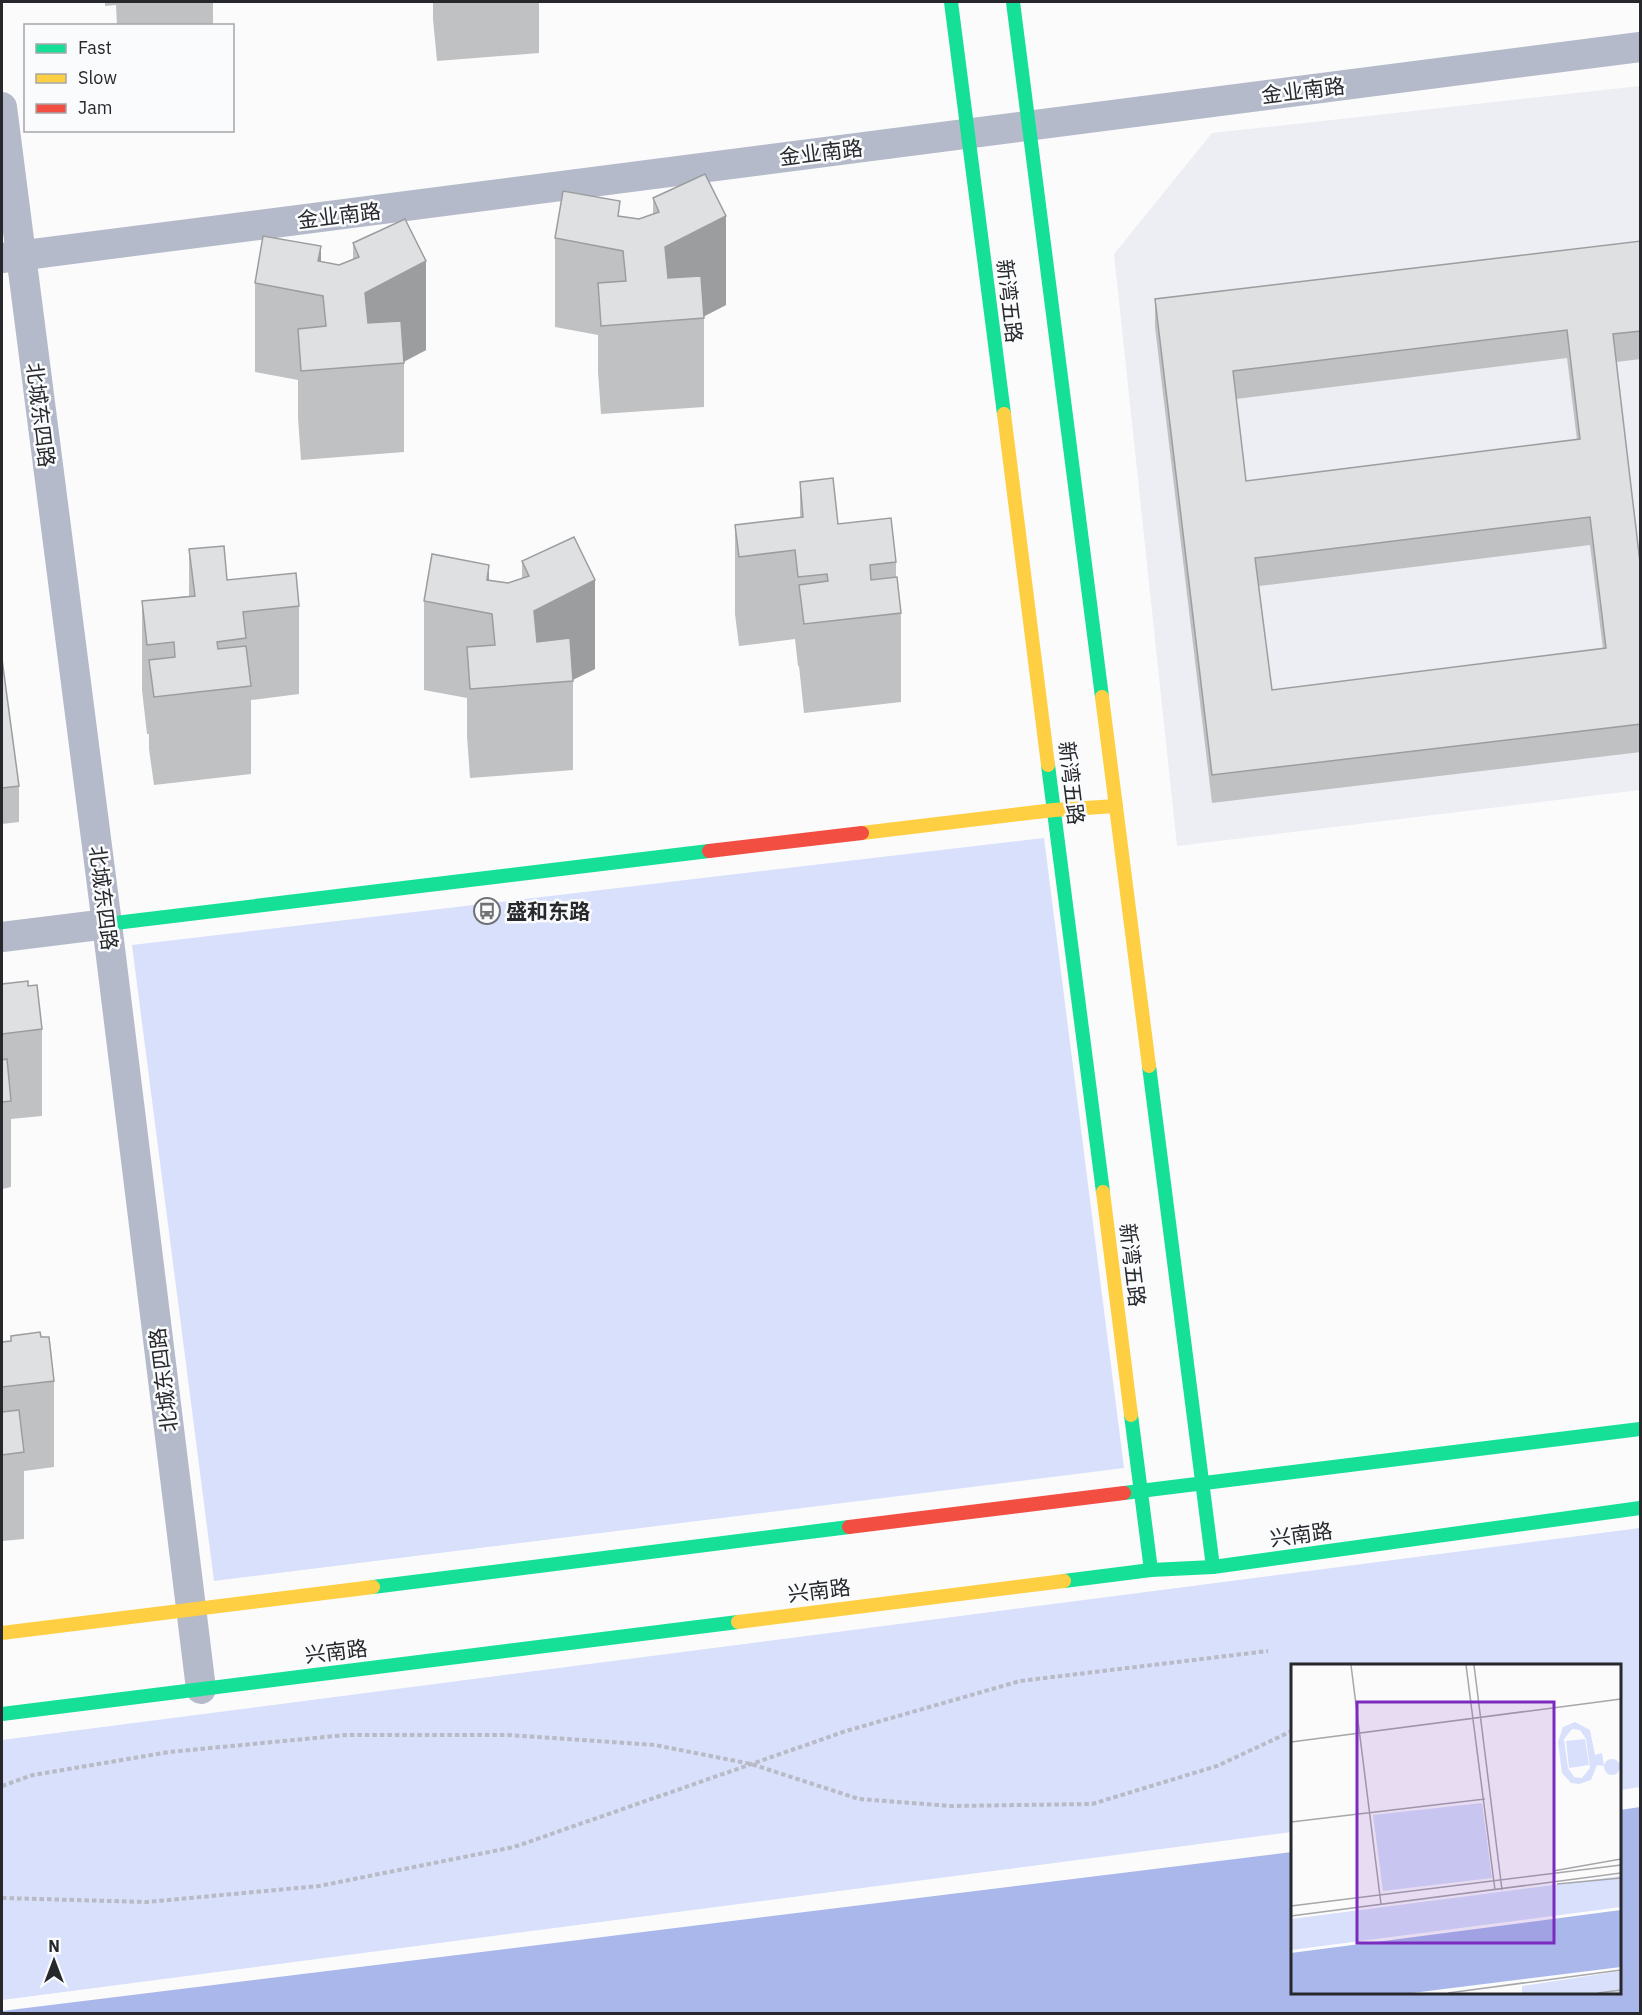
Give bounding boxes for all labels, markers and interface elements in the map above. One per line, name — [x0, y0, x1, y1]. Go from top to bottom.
legend — [24, 24, 234, 132]
text: Fast — [78, 36, 112, 59]
text: Slow — [78, 66, 117, 89]
street label: 金业南路 — [1260, 71, 1346, 109]
text: Jam — [78, 96, 113, 119]
street label: 金业南路 — [778, 133, 864, 171]
street label: 金业南路 — [296, 196, 382, 234]
street label: 新湾五路 — [991, 258, 1029, 344]
street label: 北城东四路 — [21, 361, 61, 469]
street label: 新湾五路 — [1053, 740, 1091, 826]
street label: 北城东四路 — [84, 844, 124, 952]
bus stop icon: 盛和东路 — [472, 896, 502, 926]
place label: 盛和东路 — [506, 897, 590, 925]
street label: 新湾五路 — [1114, 1222, 1152, 1308]
street label: 北城东四路 — [143, 1326, 183, 1434]
street label: 兴南路 — [1268, 1516, 1334, 1552]
street label: 兴南路 — [786, 1572, 852, 1608]
street label: 兴南路 — [303, 1633, 369, 1669]
inset map — [1291, 1664, 1621, 1994]
north arrow — [24, 1931, 84, 1991]
text: N — [48, 1936, 60, 1956]

